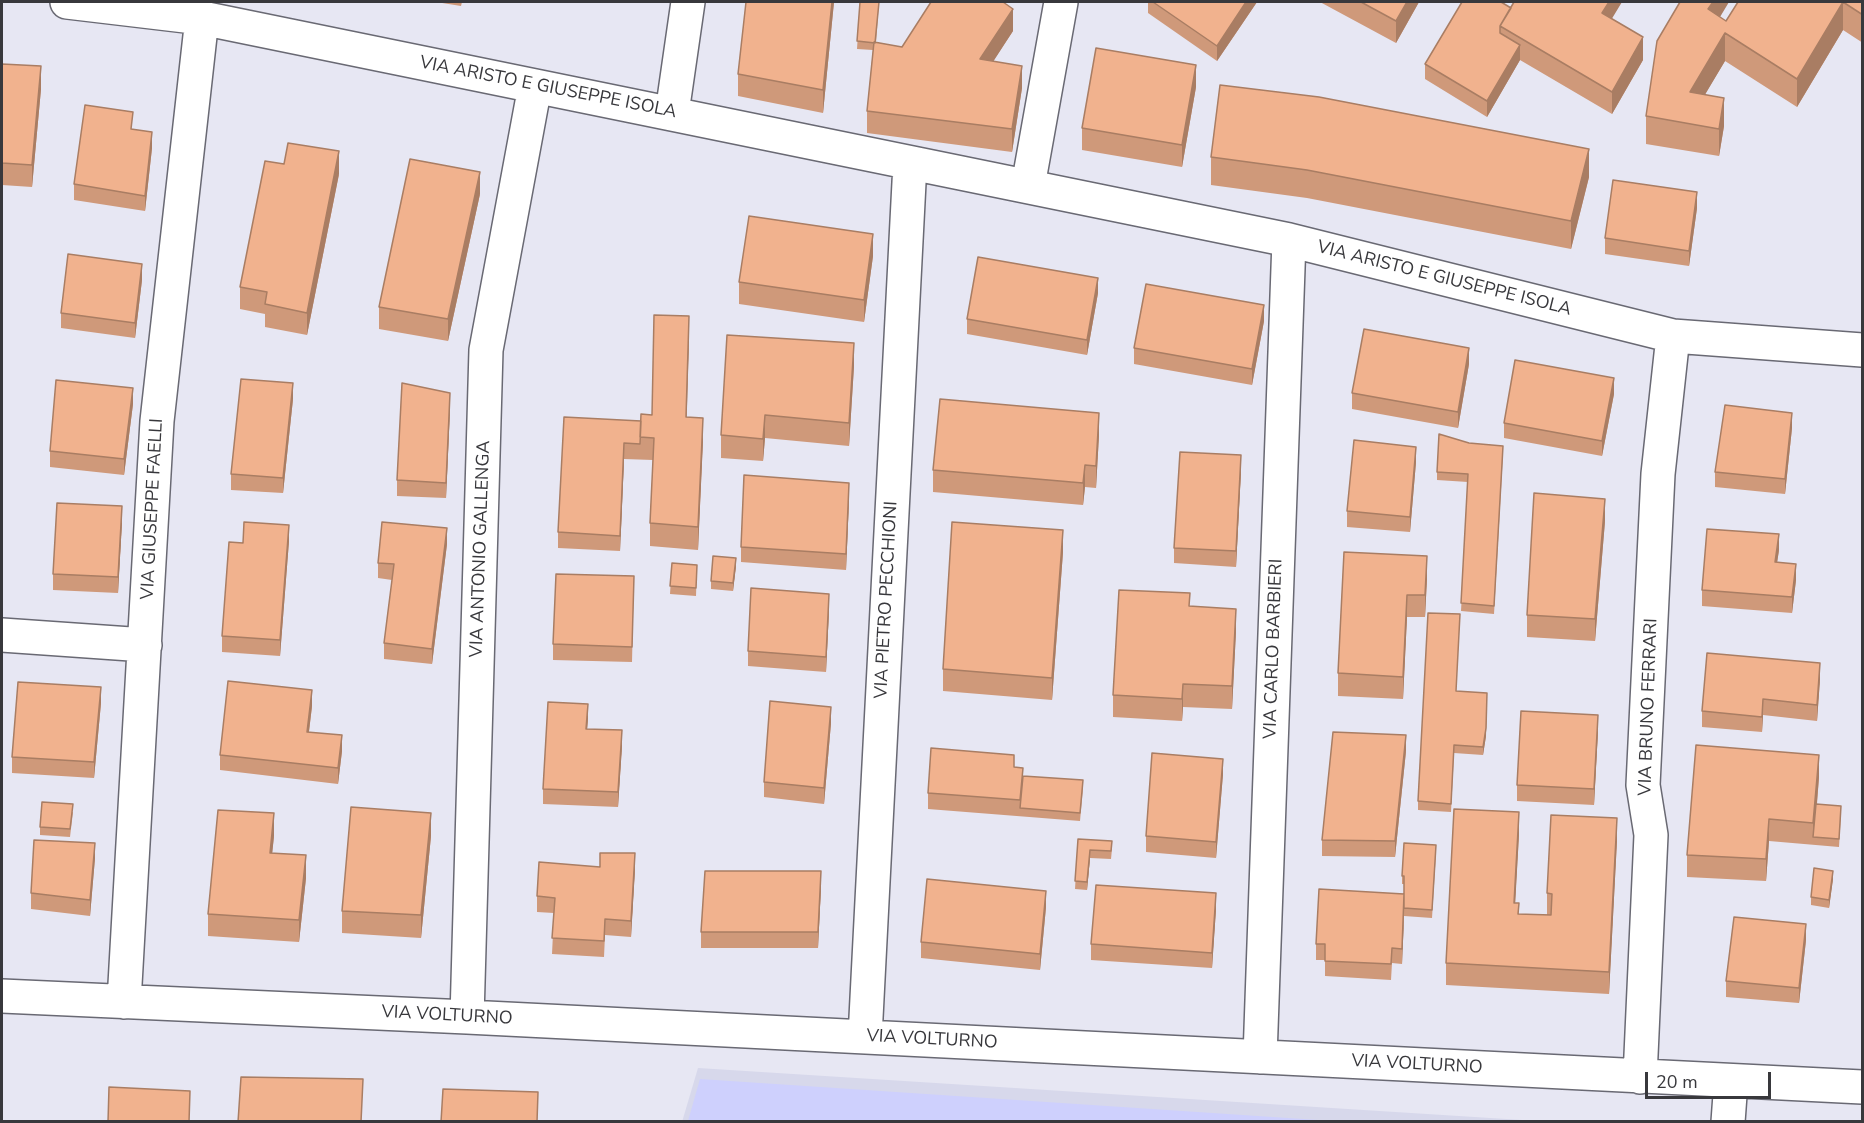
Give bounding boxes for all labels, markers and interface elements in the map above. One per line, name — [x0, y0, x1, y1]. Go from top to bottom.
street label: VIA ARISTO E GIUSEPPE ISOLA — [418, 52, 678, 124]
street label: VIA ARISTO E GIUSEPPE ISOLA — [1315, 237, 1573, 321]
street label: VIA GIUSEPPE FAELLI — [137, 418, 169, 600]
street label: VIA ANTONIO GALLENGA — [466, 440, 496, 658]
street label: VIA PIETRO PECCHIONI — [871, 501, 903, 699]
street label: VIA CARLO BARBIERI — [1260, 558, 1288, 740]
street label: VIA BRUNO FERRARI — [1635, 618, 1663, 796]
street label: VIA VOLTURNO — [381, 1002, 513, 1030]
street label: VIA VOLTURNO — [866, 1026, 998, 1054]
street label: VIA VOLTURNO — [1351, 1051, 1483, 1079]
scale bar — [1648, 1060, 1774, 1098]
text: 20 m — [1656, 1070, 1698, 1094]

